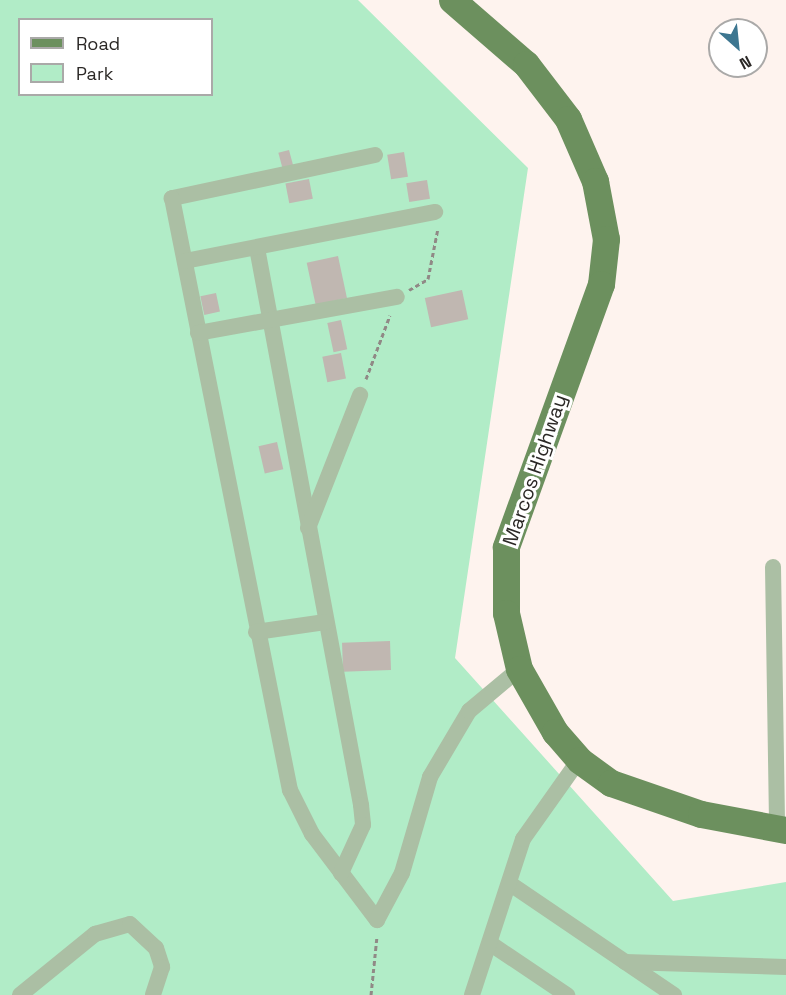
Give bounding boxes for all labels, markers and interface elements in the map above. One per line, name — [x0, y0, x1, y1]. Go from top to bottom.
legend — [18, 18, 213, 96]
north arrow — [708, 18, 768, 78]
text: Road — [76, 32, 120, 55]
text: N — [736, 51, 755, 74]
text: Park — [76, 62, 113, 85]
street label: Marcos Highway — [498, 391, 572, 549]

